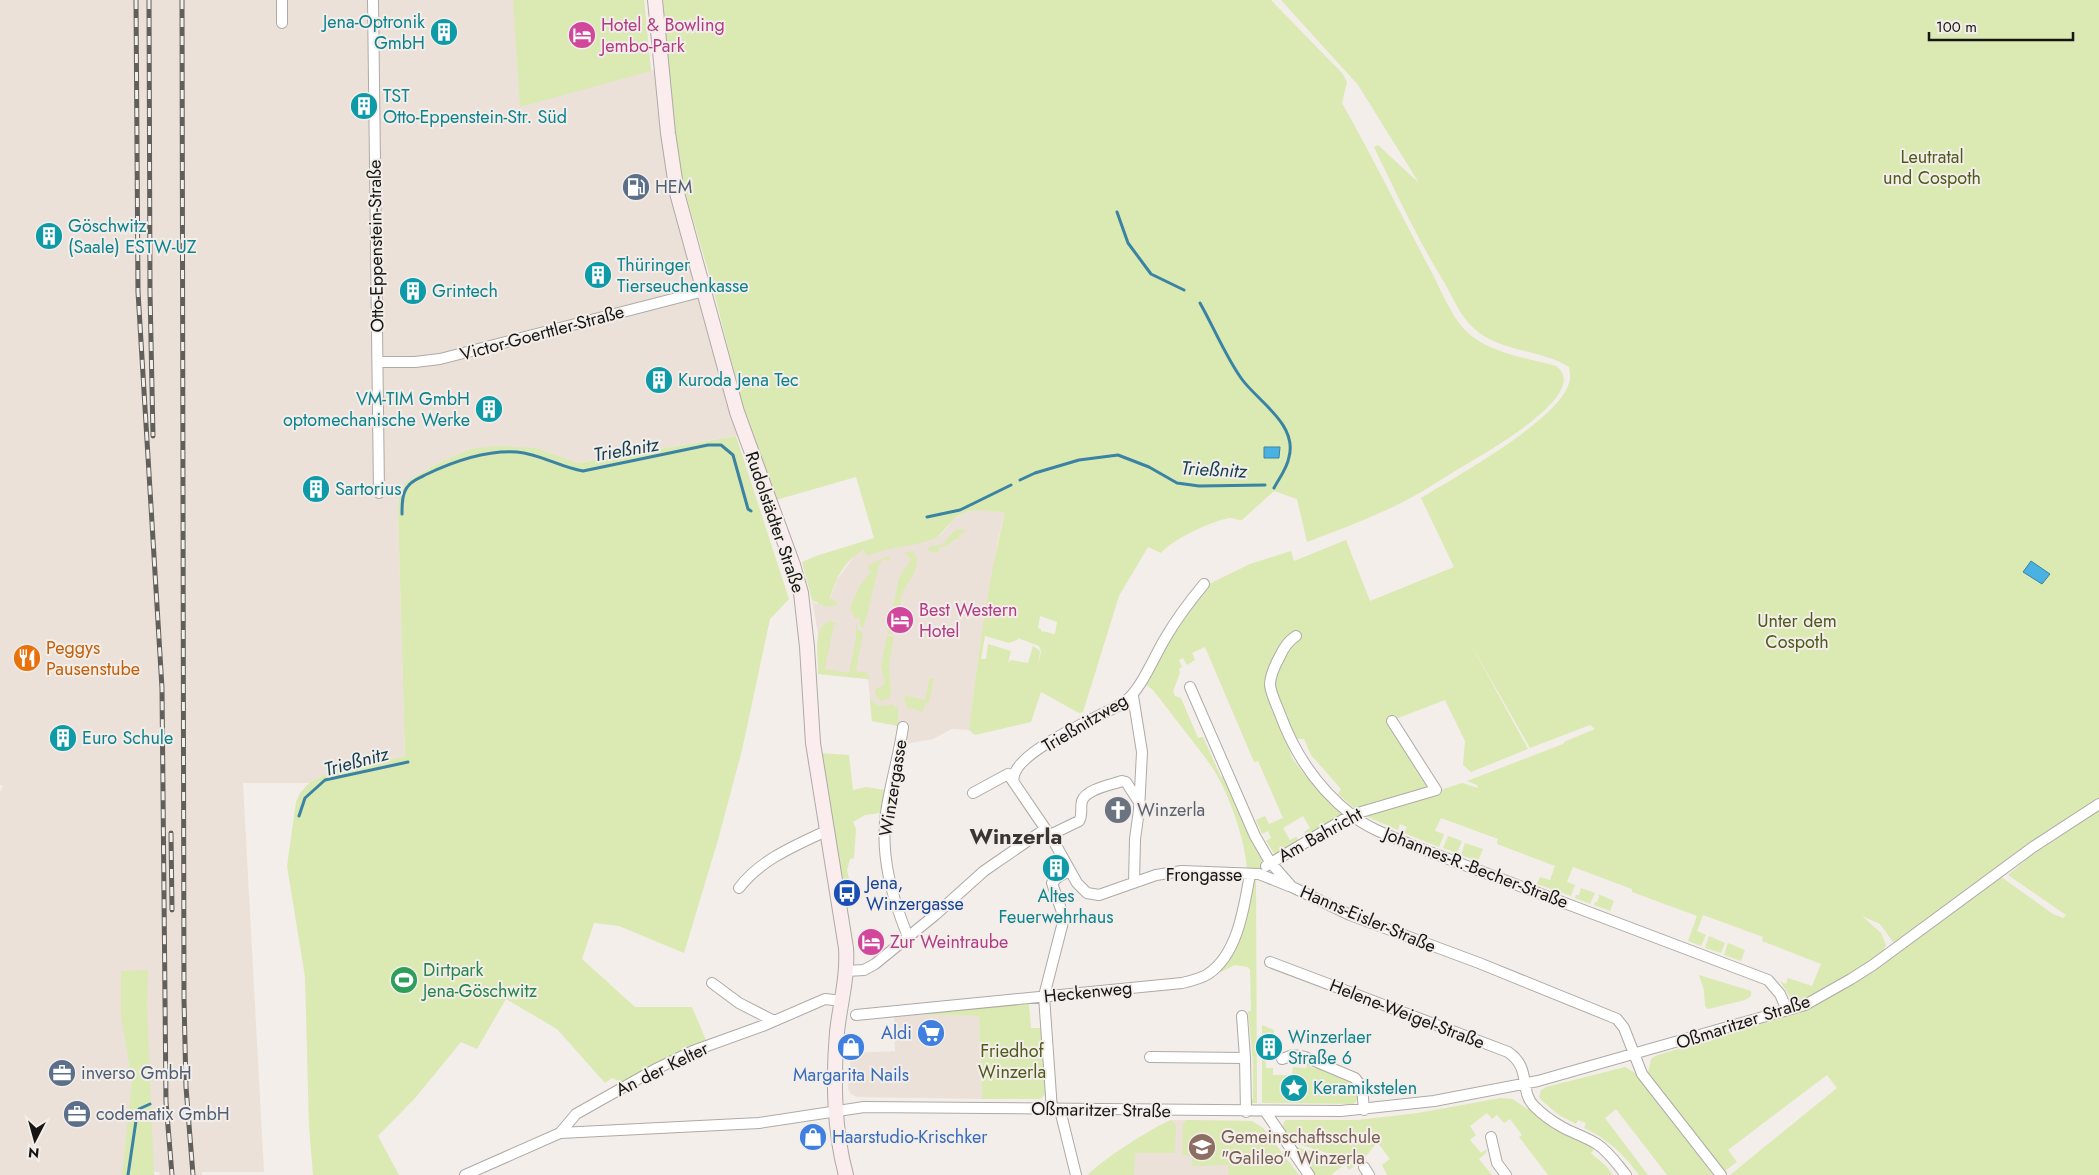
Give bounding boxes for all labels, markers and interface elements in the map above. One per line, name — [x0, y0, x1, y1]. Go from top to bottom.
place label: Jena-Optronik GmbH — [321, 9, 425, 56]
scale bar — [1929, 10, 2073, 42]
place label: Hotel & Bowling Jembo-Park — [599, 12, 725, 59]
text: 100 m — [1936, 16, 1977, 38]
building icon: Jena-Optronik GmbH — [429, 17, 459, 47]
hotel icon: Hotel & Bowling Jembo-Park — [567, 20, 597, 50]
place label: TST Otto-Eppenstein-Str. Süd — [383, 83, 567, 130]
building icon: TST Otto-Eppenstein-Str. Süd — [349, 91, 379, 121]
park label: Leutratal und Cospoth — [1883, 144, 1981, 191]
street label: Otto-Eppenstein-Straße — [361, 159, 391, 333]
fuel station icon: HEM — [621, 172, 651, 202]
place label: HEM — [655, 174, 692, 200]
place label: Göschwitz (Saale) ESTW-UZ — [68, 213, 197, 260]
building icon: Göschwitz (Saale) ESTW-UZ — [34, 221, 64, 251]
place label: Thüringer Tierseuchenkasse — [617, 252, 749, 299]
building icon: Thüringer Tierseuchenkasse — [583, 260, 613, 290]
building icon: Grintech — [398, 276, 428, 306]
place label: Grintech — [432, 278, 498, 304]
street label: Victor-Goerttler-Straße — [457, 299, 627, 367]
building icon: Kuroda Jena Tec — [644, 365, 674, 395]
place label: Kuroda Jena Tec — [678, 367, 799, 393]
place label: VM-TIM GmbH optomechanische Werke — [283, 386, 470, 433]
building icon: VM-TIM GmbH optomechanische Werke — [474, 394, 504, 424]
water label: Trießnitz — [591, 430, 662, 468]
street label: Rudolstädter Straße — [739, 448, 811, 596]
water label: Trießnitz — [1180, 454, 1249, 485]
building icon: Sartorius — [301, 474, 331, 504]
place label: Sartorius — [335, 476, 401, 502]
place label: Best Western Hotel — [919, 597, 1017, 644]
hotel icon: Best Western Hotel — [885, 605, 915, 635]
park label: Unter dem Cospoth — [1757, 608, 1837, 655]
place label: Peggys Pausenstube — [46, 635, 140, 682]
restaurant icon: Peggys Pausenstube — [12, 643, 42, 673]
street label: Trießnitzweg — [1037, 687, 1133, 759]
building icon: Euro Schule — [48, 723, 78, 753]
place label: Euro Schule — [82, 725, 173, 751]
street label: Winzergasse — [873, 738, 913, 838]
water label: Trießnitz — [321, 740, 393, 783]
church icon: Winzerla — [1103, 795, 1133, 825]
place label: Winzerla — [1137, 797, 1205, 823]
street label: Am Bahricht — [1273, 801, 1367, 869]
district label: Winzerla — [970, 820, 1062, 852]
street label: Johannes-R.-Becher-Straße — [1378, 820, 1572, 915]
building icon: Altes Feuerwehrhaus — [1041, 853, 1071, 883]
street label: Frongasse — [1166, 862, 1242, 888]
place label: Jena, Winzergasse — [864, 870, 964, 917]
bus stop icon: Jena, Winzergasse — [832, 878, 862, 908]
street label: Hanns-Eisler-Straße — [1296, 879, 1440, 959]
place label: Altes Feuerwehrhaus — [999, 883, 1113, 930]
hotel icon: Zur Weintraube — [856, 927, 886, 957]
place label: Zur Weintraube — [890, 929, 1008, 955]
place label: Dirtpark Jena-Göschwitz — [421, 957, 538, 1004]
sports icon: Dirtpark Jena-Göschwitz — [389, 965, 419, 995]
street label: Helene-Weigel-Straße — [1326, 972, 1488, 1056]
street label: Heckenweg — [1043, 974, 1133, 1010]
street label: Oßmaritzer Straße — [1673, 988, 1813, 1056]
supermarket icon: Aldi — [916, 1018, 946, 1048]
place label: Aldi — [881, 1020, 912, 1046]
place label: Winzerlaer Straße 6 — [1288, 1024, 1372, 1071]
shop icon: Margarita Nails — [836, 1032, 866, 1062]
building icon: Winzerlaer Straße 6 — [1254, 1032, 1284, 1062]
street label: An der Kelter — [611, 1035, 714, 1103]
park label: Friedhof Winzerla — [978, 1038, 1046, 1085]
office icon: inverso GmbH — [47, 1058, 77, 1088]
place label: inverso GmbH — [81, 1060, 192, 1086]
place label: Margarita Nails — [793, 1062, 909, 1088]
place icon: Keramikstelen — [1279, 1073, 1309, 1103]
place label: Keramikstelen — [1313, 1075, 1417, 1101]
street label: Oßmaritzer Straße — [1031, 1096, 1171, 1124]
office icon: codematix GmbH — [62, 1099, 92, 1129]
place label: codematix GmbH — [96, 1101, 230, 1127]
north arrow — [10, 1115, 60, 1165]
shop icon: Haarstudio-Krischker — [798, 1122, 828, 1152]
place label: Haarstudio-Krischker — [832, 1124, 988, 1150]
place label: Gemeinschaftsschule "Galileo" Winzerla — [1221, 1124, 1381, 1171]
school or university icon: Gemeinschaftsschule "Galileo" Winzerla — [1187, 1132, 1217, 1162]
text: N — [27, 1142, 40, 1163]

